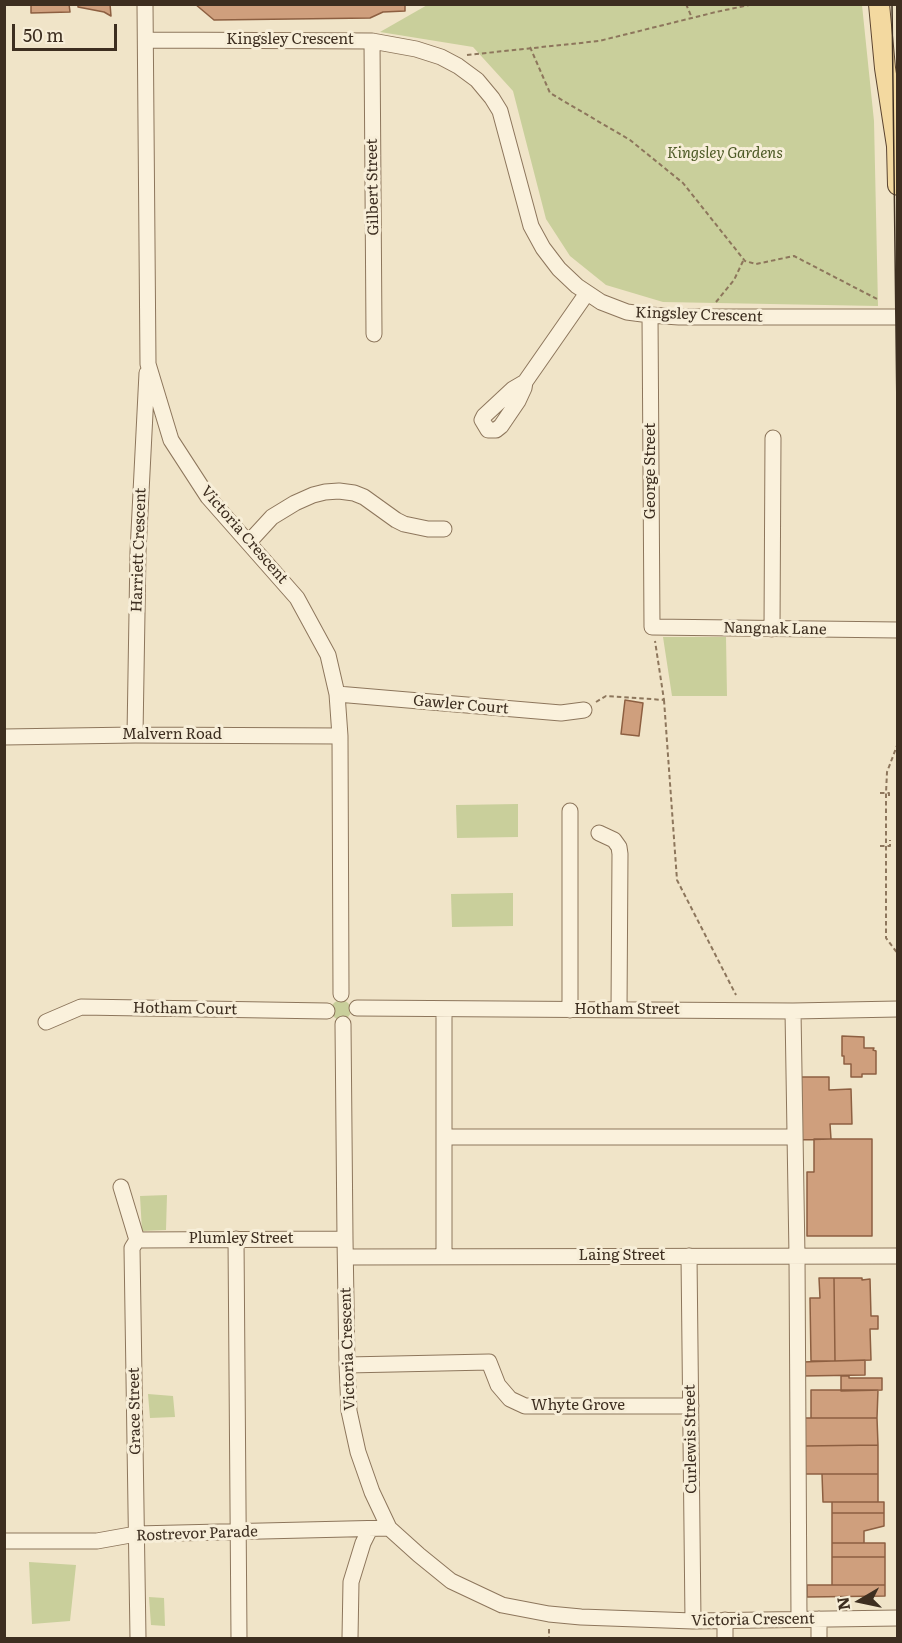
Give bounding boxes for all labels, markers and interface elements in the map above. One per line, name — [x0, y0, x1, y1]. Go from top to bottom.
scale bar — [15, 12, 120, 50]
text: 50 m — [23, 21, 64, 48]
street label: Kingsley Crescent — [226, 31, 354, 49]
street label: Gilbert Street — [363, 138, 383, 236]
park label: Kingsley Gardens — [667, 145, 783, 163]
street label: Kingsley Crescent — [635, 304, 763, 326]
street label: George Street — [642, 423, 660, 519]
street label: Victoria Crescent — [197, 482, 291, 588]
street label: Harriett Crescent — [128, 487, 150, 613]
street label: Nangnak Lane — [723, 619, 827, 639]
street label: Gawler Court — [412, 692, 510, 718]
street label: Malvern Road — [122, 726, 222, 744]
street label: Hotham Court — [133, 999, 237, 1019]
street label: Hotham Street — [574, 1001, 680, 1019]
street label: Plumley Street — [189, 1230, 293, 1248]
street label: Laing Street — [579, 1247, 665, 1265]
street label: Victoria Crescent — [337, 1287, 359, 1411]
street label: Grace Street — [125, 1367, 145, 1455]
street label: Curlewis Street — [681, 1384, 701, 1494]
street label: Whyte Grove — [531, 1397, 625, 1415]
street label: Rostrevor Parade — [136, 1523, 258, 1545]
north arrow — [830, 1571, 890, 1631]
text: N — [829, 1595, 855, 1612]
street label: Victoria Crescent — [691, 1610, 815, 1630]

